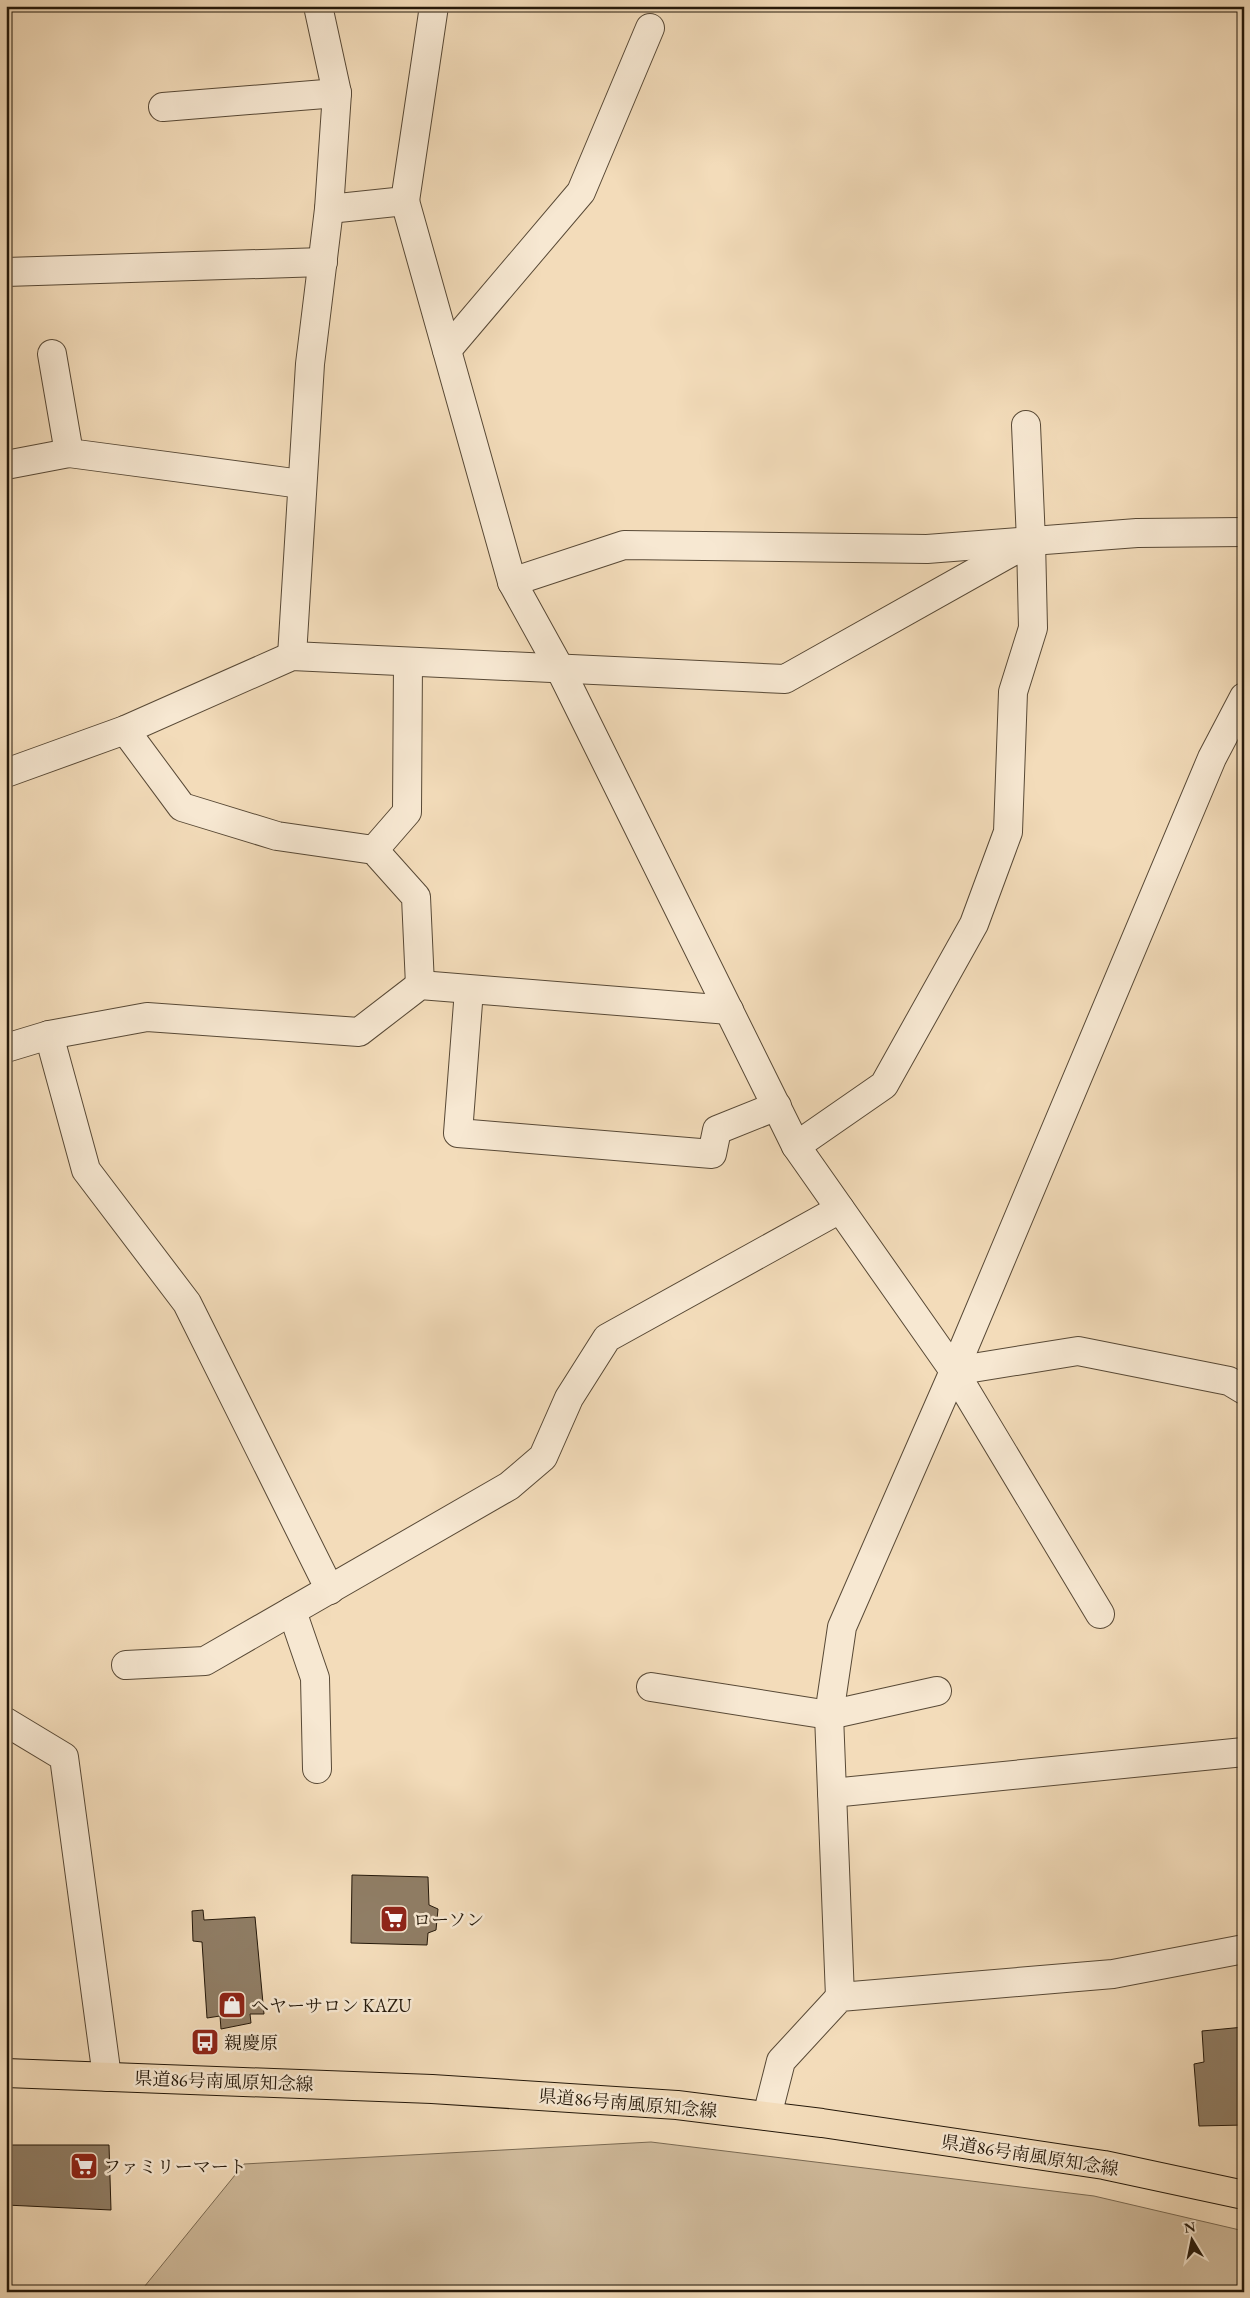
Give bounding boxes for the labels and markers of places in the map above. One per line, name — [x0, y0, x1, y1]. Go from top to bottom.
supermarket icon: ローソン — [379, 1904, 409, 1934]
place label: ローソン — [413, 1908, 484, 1931]
shop icon: ヘヤーサロン KAZU — [217, 1990, 247, 2020]
place label: ヘヤーサロン KAZU — [251, 1994, 412, 2017]
bus stop icon: 親慶原 — [190, 2027, 220, 2057]
place label: 親慶原 — [224, 2031, 278, 2054]
supermarket icon: ファミリーマート — [69, 2151, 99, 2181]
place label: ファミリーマート — [103, 2155, 247, 2178]

